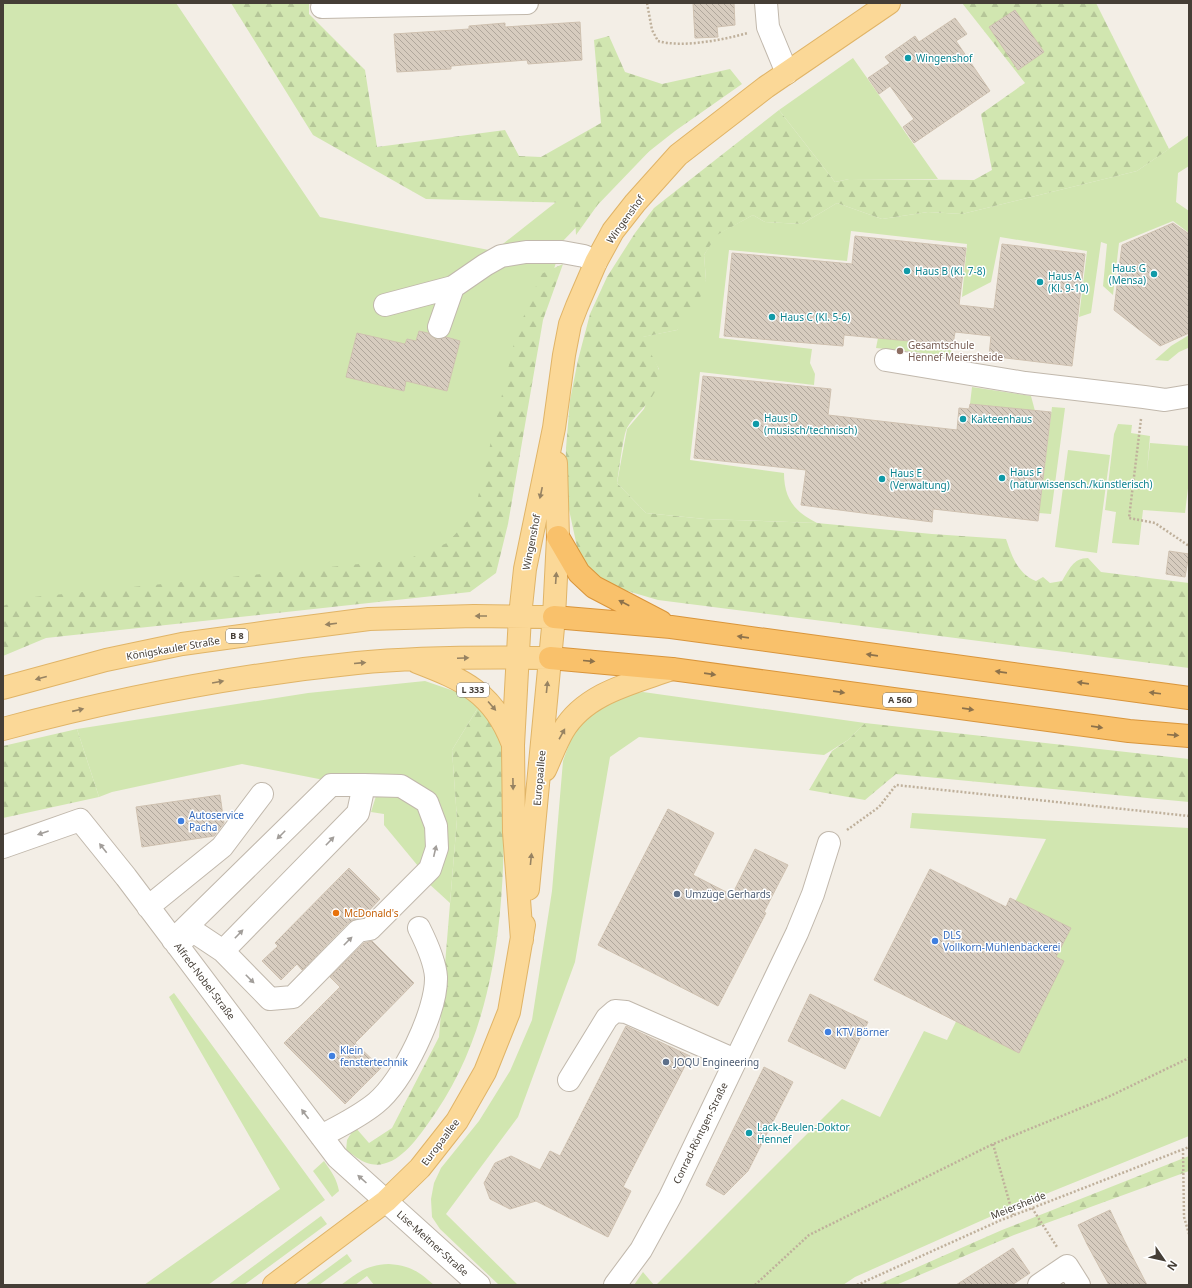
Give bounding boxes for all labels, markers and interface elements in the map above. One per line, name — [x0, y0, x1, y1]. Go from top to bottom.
place label: Wingenshof — [916, 51, 973, 65]
marker: Wingenshof — [903, 53, 913, 63]
street label: Wingenshof — [603, 192, 648, 246]
place label: Haus G (Mensa) — [1109, 261, 1146, 287]
place label: Haus B (Kl. 7-8) — [915, 264, 985, 278]
marker: Haus B (Kl. 7-8) — [902, 266, 912, 276]
place label: Haus A (Kl. 9-10) — [1048, 269, 1088, 295]
marker: Haus G (Mensa) — [1149, 269, 1159, 279]
marker: Haus A (Kl. 9-10) — [1035, 277, 1045, 287]
place label: Haus C (Kl. 5-6) — [780, 310, 850, 324]
marker: Haus C (Kl. 5-6) — [767, 312, 777, 322]
place label: Gesamtschule Hennef Meiersheide — [908, 338, 1003, 364]
marker: Gesamtschule Hennef Meiersheide — [895, 346, 905, 356]
place label: Haus D (musisch/technisch) — [764, 411, 857, 437]
place label: Kakteenhaus — [971, 412, 1032, 426]
marker: Kakteenhaus — [958, 414, 968, 424]
marker: Haus D (musisch/technisch) — [751, 419, 761, 429]
place label: Haus F (naturwissensch./künstlerisch) — [1010, 465, 1153, 491]
place label: Haus E (Verwaltung) — [890, 466, 950, 492]
marker: Haus F (naturwissensch./künstlerisch) — [997, 473, 1007, 483]
marker: Haus E (Verwaltung) — [877, 474, 887, 484]
one-way arrow — [537, 487, 543, 499]
street label: Wingenshof — [519, 512, 543, 571]
one-way arrow — [552, 572, 559, 584]
one-way arrow — [619, 600, 630, 606]
one-way arrow — [474, 613, 487, 619]
one-way arrow — [325, 621, 337, 628]
road number: B 8 — [226, 629, 248, 643]
street label: Königskauler Straße — [125, 633, 221, 663]
one-way arrow — [737, 634, 749, 640]
one-way arrow — [866, 651, 878, 658]
one-way arrow — [457, 654, 469, 661]
one-way arrow — [583, 658, 595, 665]
one-way arrow — [354, 659, 366, 666]
one-way arrow — [995, 669, 1007, 675]
one-way arrow — [704, 671, 716, 677]
one-way arrow — [35, 675, 48, 681]
one-way arrow — [211, 678, 224, 684]
one-way arrow — [1077, 680, 1089, 686]
one-way arrow — [544, 681, 550, 693]
road number: L 333 — [457, 683, 489, 697]
one-way arrow — [833, 689, 845, 695]
one-way arrow — [1149, 690, 1161, 696]
road number: A 560 — [883, 693, 917, 707]
one-way arrow — [488, 700, 497, 711]
one-way arrow — [962, 706, 974, 712]
one-way arrow — [72, 707, 84, 713]
one-way arrow — [1091, 724, 1103, 730]
one-way arrow — [559, 728, 565, 740]
one-way arrow — [1167, 732, 1179, 738]
street label: Europaallee — [530, 749, 548, 806]
one-way arrow — [510, 778, 516, 791]
place label: Autoservice Pacha — [189, 808, 244, 834]
marker: Autoservice Pacha — [176, 816, 186, 826]
one-way arrow — [37, 830, 49, 836]
one-way arrow — [276, 830, 286, 840]
one-way arrow — [325, 836, 335, 846]
one-way arrow — [98, 843, 107, 854]
one-way arrow — [433, 845, 439, 857]
one-way arrow — [528, 853, 535, 865]
place label: Umzüge Gerhards — [685, 887, 771, 901]
marker: Umzüge Gerhards — [672, 889, 682, 899]
place label: McDonald's — [344, 906, 399, 920]
marker: McDonald's — [331, 908, 341, 918]
place label: DLS Vollkorn-Mühlenbäckerei — [943, 928, 1060, 954]
one-way arrow — [234, 929, 244, 939]
one-way arrow — [343, 936, 353, 946]
marker: DLS Vollkorn-Mühlenbäckerei — [930, 936, 940, 946]
street label: Alfred-Nobel-Straße — [171, 940, 239, 1023]
one-way arrow — [245, 974, 255, 984]
place label: KTV Börner — [836, 1025, 889, 1039]
marker: KTV Börner — [823, 1027, 833, 1037]
place label: Klein fenstertechnik — [340, 1043, 408, 1069]
marker: Klein fenstertechnik — [327, 1051, 337, 1061]
place label: JOQU Engineering — [673, 1055, 759, 1069]
marker: JOQU Engineering — [661, 1057, 671, 1067]
street label: Conrad-Röntgen-Straße — [669, 1080, 731, 1186]
one-way arrow — [301, 1109, 309, 1120]
street label: Europaallee — [418, 1115, 463, 1168]
place label: Lack-Beulen-Doktor Hennef — [757, 1120, 850, 1146]
marker: Lack-Beulen-Doktor Hennef — [744, 1128, 754, 1138]
one-way arrow — [356, 1174, 367, 1183]
street label: Meiersheide — [988, 1188, 1048, 1222]
street label: Lise-Meitner-Straße — [394, 1207, 472, 1279]
north arrow — [1144, 1240, 1184, 1280]
text: N — [1164, 1258, 1181, 1274]

